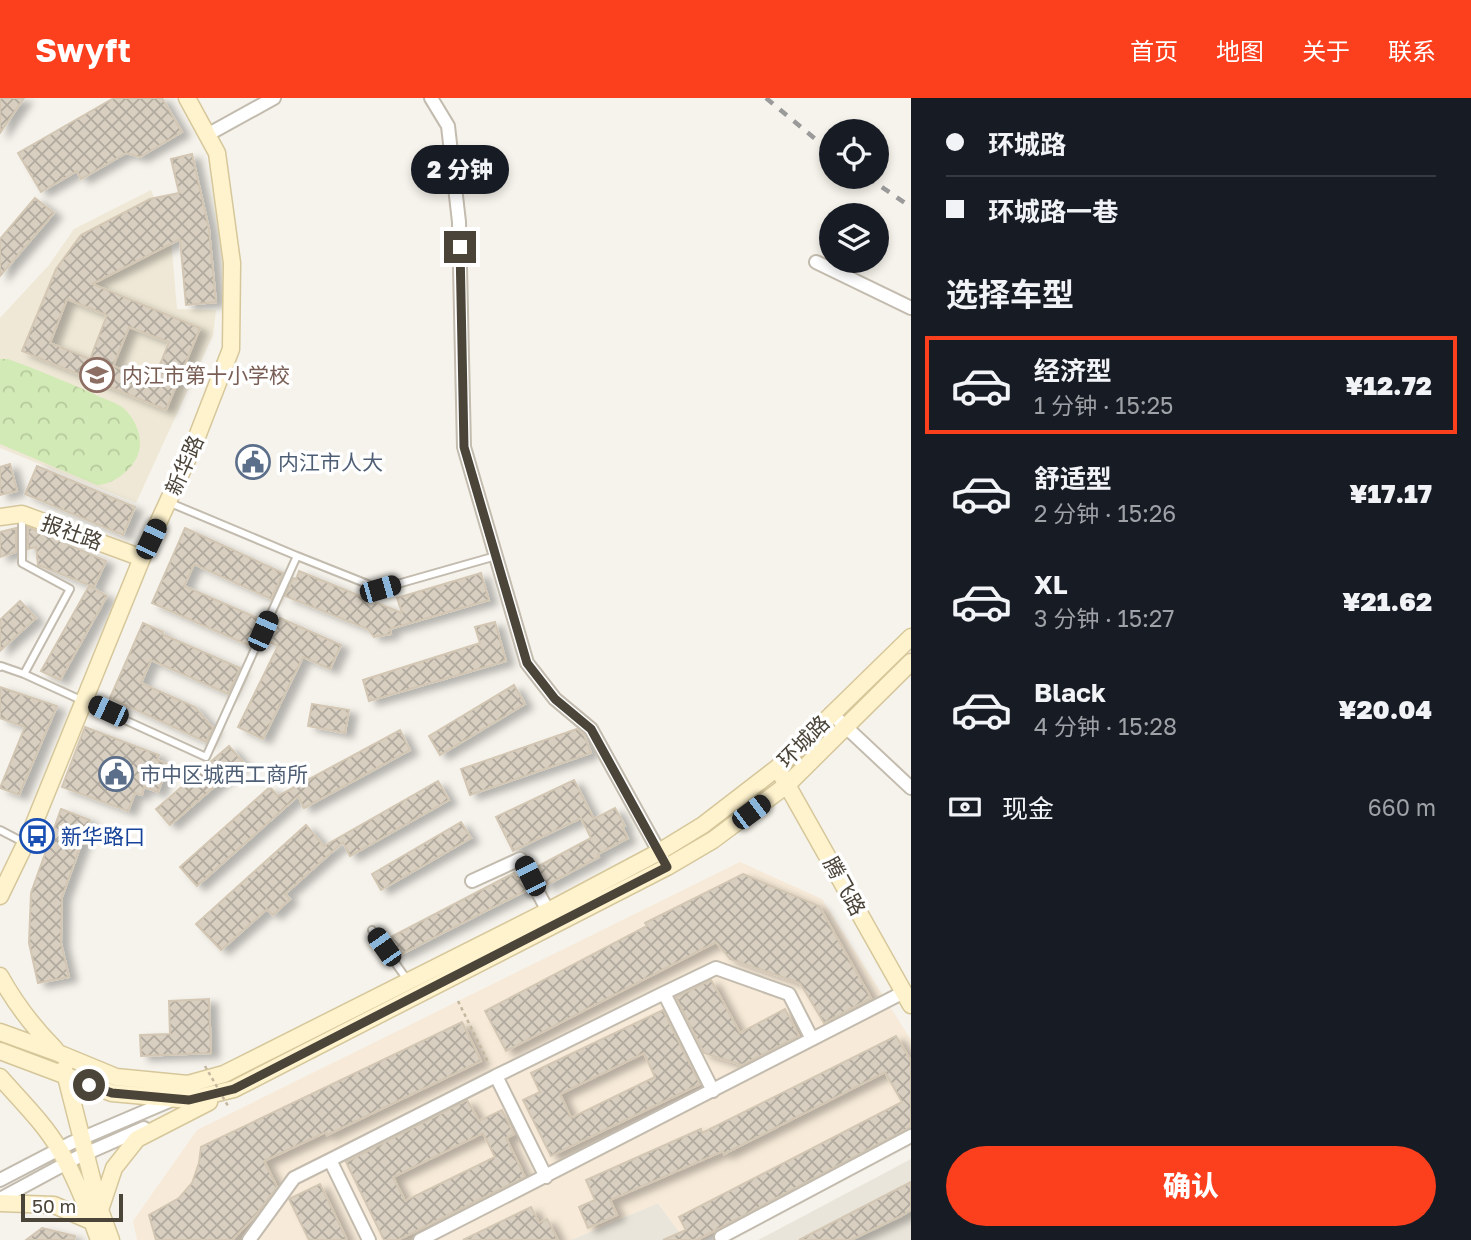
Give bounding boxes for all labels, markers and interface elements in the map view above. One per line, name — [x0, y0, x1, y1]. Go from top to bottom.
text: Swyft — [35, 30, 131, 69]
text: 首页 — [1130, 36, 1178, 65]
text: 地图 — [1216, 36, 1264, 65]
text: 关于 — [1302, 36, 1350, 65]
text: 联系 — [1388, 36, 1436, 65]
map controls — [819, 119, 889, 273]
button: locate — [819, 119, 889, 189]
text: 环城路 — [988, 129, 1066, 160]
callout: 2 分钟 — [411, 145, 509, 194]
text: 2 分钟 — [427, 155, 493, 183]
text: 环城路一巷 — [988, 196, 1118, 227]
button: layers — [819, 203, 889, 273]
route end — [444, 231, 476, 263]
text: 选择车型 — [946, 275, 1074, 313]
icon: car — [950, 354, 1013, 417]
text: 经济型 — [1034, 355, 1112, 386]
school or university icon: 内江市第十小学校 — [78, 356, 116, 394]
place label: 内江市第十小学校 — [122, 362, 290, 388]
text: ¥12.72 — [1345, 370, 1432, 401]
text: 1 分钟 · 15:25 — [1034, 391, 1173, 419]
street label: 新华路 — [159, 431, 209, 499]
public building icon: 内江市人大 — [234, 443, 272, 481]
place label: 内江市人大 — [278, 449, 383, 475]
icon: car — [950, 462, 1013, 525]
text: 舒适型 — [1034, 463, 1112, 494]
text: ¥17.17 — [1349, 478, 1432, 509]
text: 2 分钟 · 15:26 — [1034, 499, 1176, 527]
street label: 报社路 — [38, 509, 106, 555]
car — [133, 516, 170, 562]
text: XL — [1034, 569, 1068, 600]
icon: car — [950, 570, 1013, 633]
car — [357, 573, 404, 605]
text: ¥21.62 — [1342, 586, 1432, 617]
text: 3 分钟 · 15:27 — [1034, 604, 1175, 632]
car — [245, 608, 282, 654]
text: Black — [1034, 677, 1106, 708]
icon: car — [950, 678, 1013, 741]
car — [85, 693, 132, 729]
text: ¥20.04 — [1338, 694, 1432, 725]
street label: 环城路 — [772, 710, 834, 772]
text: 4 分钟 · 15:28 — [1034, 712, 1177, 740]
public building icon: 市中区城西工商所 — [97, 755, 135, 793]
place label: 市中区城西工商所 — [140, 761, 308, 787]
icon: cash — [946, 788, 984, 826]
car — [728, 791, 775, 833]
text: 现金 — [1002, 793, 1054, 824]
text: 660 m — [1368, 793, 1436, 821]
bus stop icon: 新华路口 — [18, 817, 56, 855]
place label: 新华路口 — [61, 823, 145, 849]
street label: 腾飞路 — [818, 852, 872, 920]
car — [512, 853, 549, 899]
car — [364, 924, 405, 970]
route start — [73, 1069, 105, 1101]
button: 确认 — [946, 1146, 1436, 1226]
scale bar — [21, 1191, 122, 1223]
text: 50 m — [32, 1194, 76, 1217]

